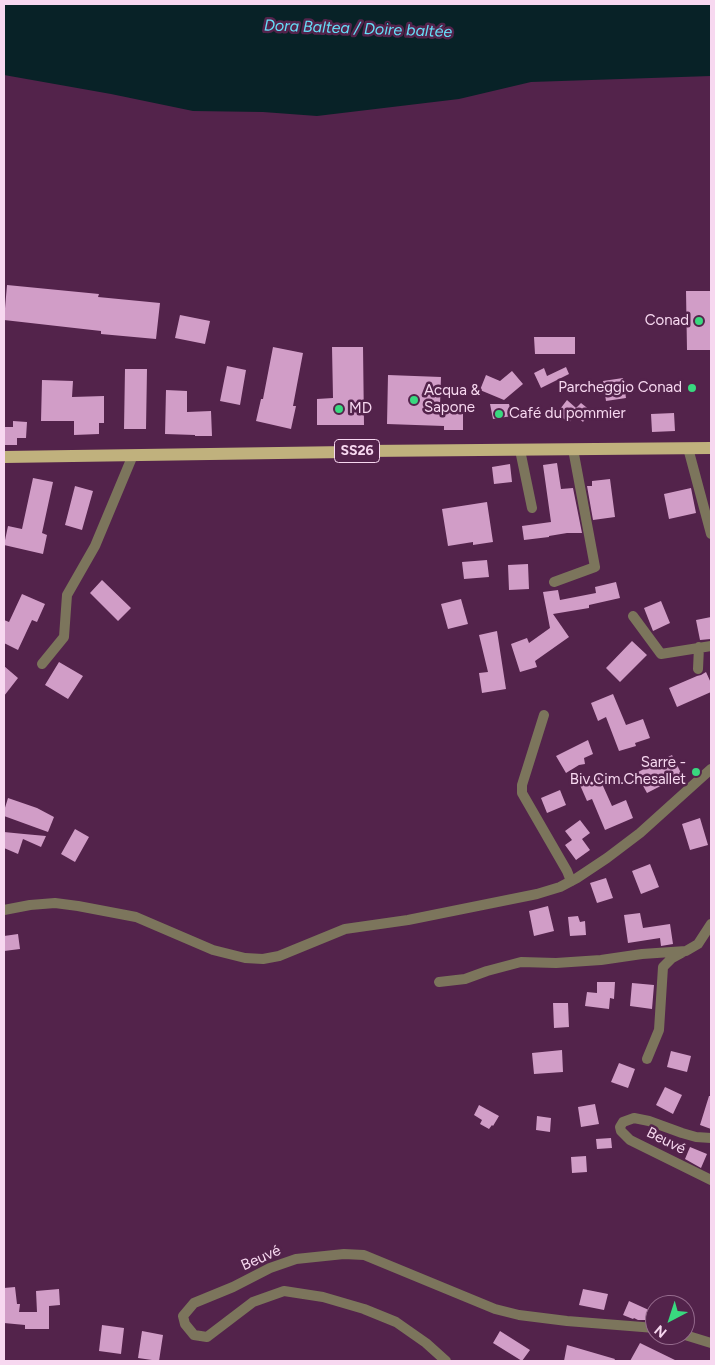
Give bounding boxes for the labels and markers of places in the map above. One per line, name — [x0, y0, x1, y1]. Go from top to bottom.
place label: Conad — [645, 312, 689, 330]
marker: Conad — [693, 315, 705, 327]
place label: Parcheggio Conad — [558, 379, 682, 397]
place label: Acqua & Sapone — [424, 382, 480, 417]
marker: Parcheggio Conad — [686, 382, 698, 394]
marker: Acqua & Sapone — [408, 394, 420, 406]
place label: MD — [349, 400, 372, 418]
marker: MD — [333, 403, 345, 415]
place label: Café du pommier — [509, 405, 626, 423]
marker: Café du pommier — [493, 408, 505, 420]
place label: Sarre - Biv.Cim.Chesallet — [570, 754, 686, 789]
marker: Sarre - Biv.Cim.Chesallet — [690, 766, 702, 778]

